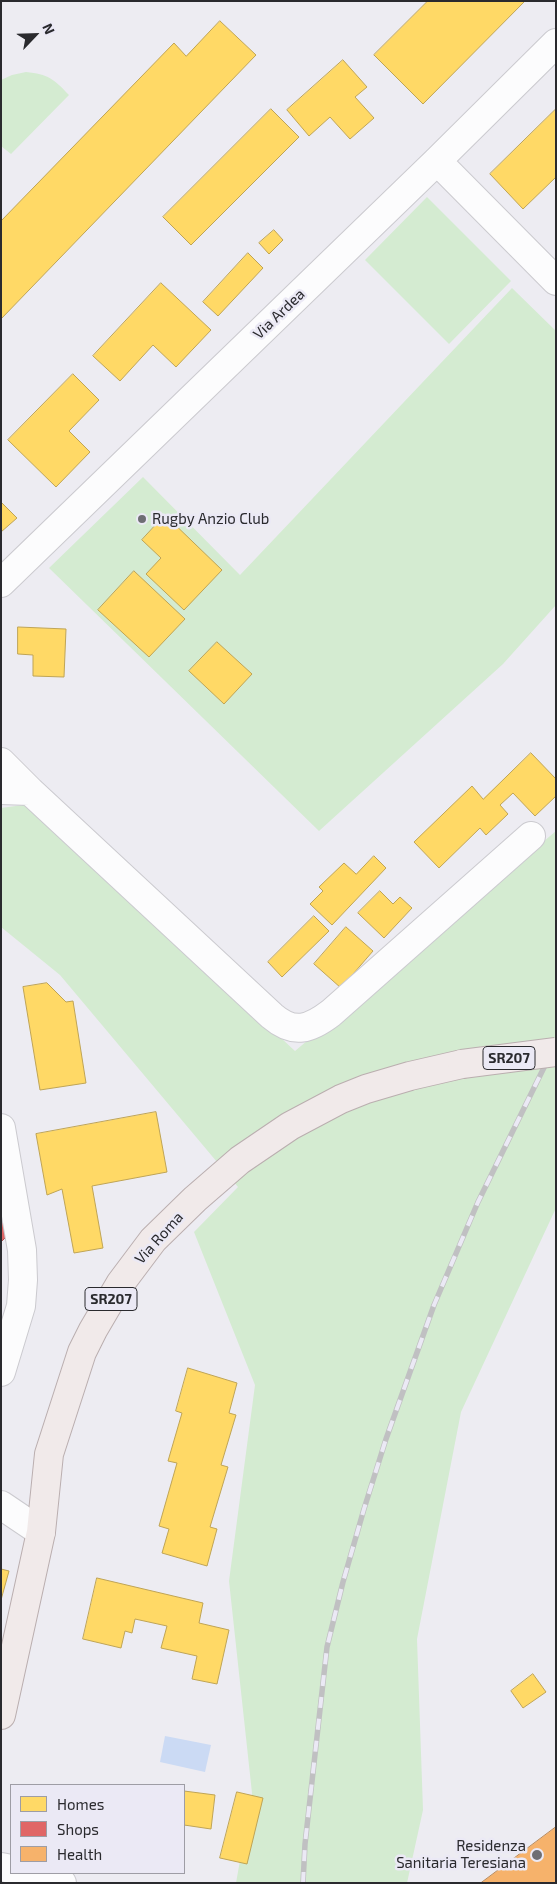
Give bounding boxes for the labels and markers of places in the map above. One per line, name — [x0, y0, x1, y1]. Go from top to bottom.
place label: Rugby Anzio Club — [152, 510, 269, 528]
marker: Rugby Anzio Club — [136, 513, 148, 525]
place label: Residenza Sanitaria Teresiana — [396, 1837, 526, 1872]
marker: Residenza Sanitaria Teresiana — [530, 1848, 544, 1862]

